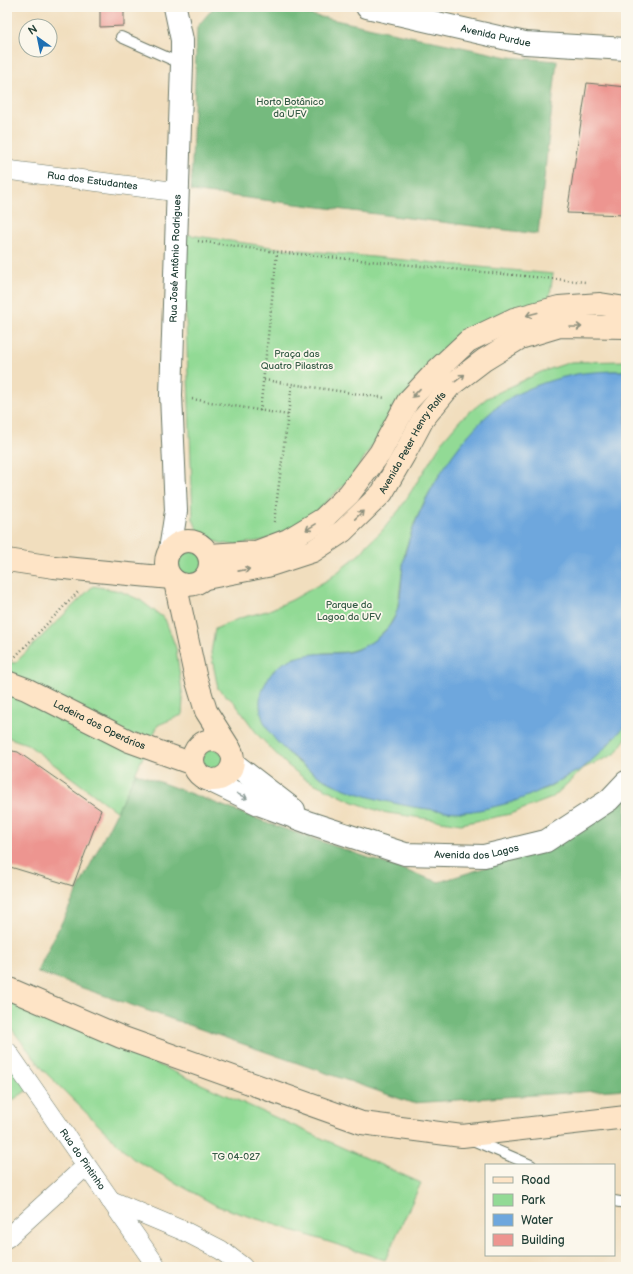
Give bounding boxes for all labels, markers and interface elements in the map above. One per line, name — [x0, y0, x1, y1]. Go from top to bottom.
north arrow — [18, 18, 58, 58]
text: N — [26, 22, 40, 38]
street label: Avenida Purdue — [460, 23, 531, 49]
park label: Horto Botânico da UFV — [256, 96, 324, 120]
street label: Rua dos Estudantes — [46, 169, 138, 193]
street label: Rua José Antônio Rodrigues — [167, 194, 184, 323]
one-way arrow — [526, 311, 539, 318]
one-way arrow — [569, 323, 582, 331]
park label: Praça das Quatro Pilastras — [261, 348, 333, 372]
one-way arrow — [454, 374, 465, 383]
one-way arrow — [411, 388, 420, 398]
street label: Avenida Peter Henry Rolfs — [377, 389, 449, 496]
one-way arrow — [354, 510, 364, 520]
one-way arrow — [305, 523, 317, 531]
one-way arrow — [237, 566, 250, 574]
park label: Parque da Lagoa da UFV — [317, 599, 382, 623]
street label: Ladeira dos Operários — [51, 698, 147, 752]
one-way arrow — [236, 793, 248, 800]
street label: Avenida dos Lagos — [434, 842, 520, 862]
street label: Rua do Pintinho — [57, 1127, 108, 1193]
park label: TG 04-027 — [212, 1151, 260, 1163]
legend — [485, 1164, 615, 1256]
text: Road — [521, 1173, 550, 1188]
text: Park — [521, 1193, 545, 1208]
text: Water — [521, 1213, 553, 1228]
text: Building — [521, 1233, 565, 1248]

